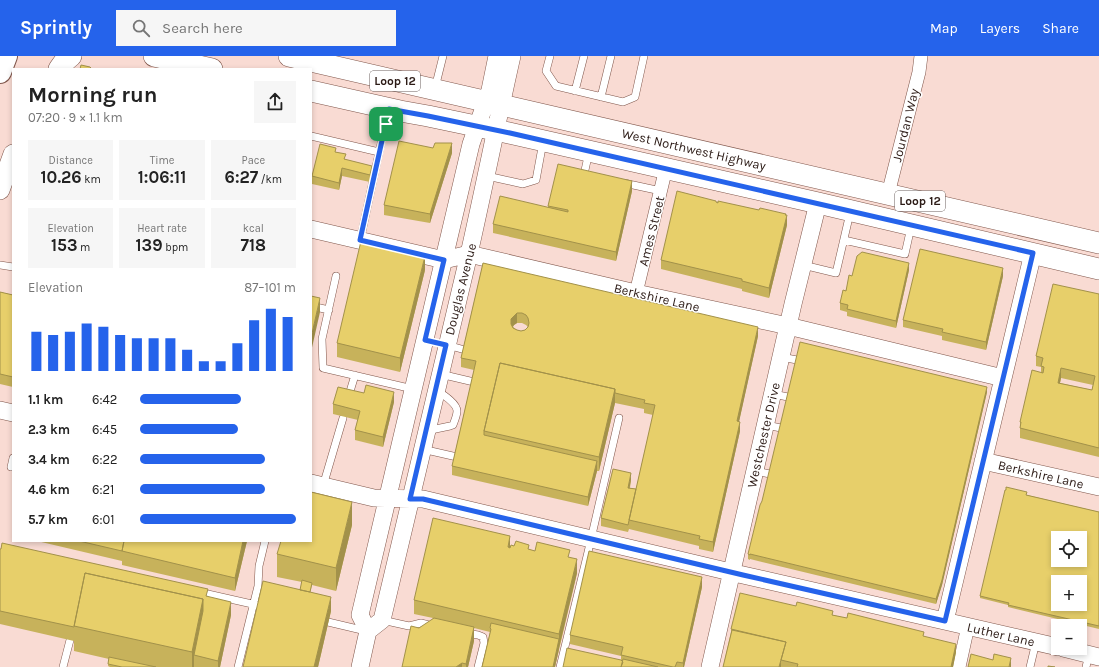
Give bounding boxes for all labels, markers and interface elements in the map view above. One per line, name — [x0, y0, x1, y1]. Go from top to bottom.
search box — [116, 10, 396, 46]
text: Sprintly — [20, 17, 92, 39]
icon: search — [130, 17, 152, 39]
text: Search here — [162, 19, 243, 37]
text: Map — [930, 20, 958, 37]
text: Layers — [980, 20, 1020, 37]
text: Share — [1042, 20, 1079, 37]
road number: Loop 12 — [370, 71, 420, 91]
button: share — [254, 81, 296, 123]
text: Morning run — [28, 82, 157, 108]
street label: Jourdan Way — [889, 87, 922, 163]
pin — [369, 107, 403, 141]
text: 07:20 · 9 × 1.1 km — [28, 110, 123, 125]
icon: arrive — [375, 113, 397, 135]
street label: West Northwest Highway — [620, 126, 767, 173]
text: Distance — [48, 154, 93, 167]
text: Time — [150, 154, 174, 167]
text: Pace — [242, 154, 265, 167]
text: 10.26 — [41, 167, 82, 187]
text: 1:06:11 — [138, 167, 186, 187]
text: 6:27 — [225, 167, 258, 187]
text: km — [82, 173, 101, 186]
text: /km — [258, 173, 282, 186]
road number: Loop 12 — [895, 191, 945, 211]
street label: Ames Street — [636, 194, 667, 268]
text: Elevation — [47, 222, 94, 235]
text: Heart rate — [137, 222, 187, 235]
text: kcal — [243, 222, 264, 235]
text: 153 — [51, 235, 77, 255]
text: 139 — [136, 235, 163, 255]
text: 718 — [241, 235, 266, 255]
text: m — [77, 241, 90, 254]
text: bpm — [163, 241, 188, 254]
street label: Douglas Avenue — [442, 241, 479, 337]
text: Elevation — [28, 280, 83, 295]
text: 87–101 m — [244, 280, 296, 295]
street label: Berkshire Lane — [613, 280, 702, 315]
street label: Westchester Drive — [744, 381, 783, 489]
text: 1.1 km — [28, 392, 63, 407]
text: 6:42 — [92, 392, 117, 407]
text: 2.3 km — [28, 422, 70, 437]
text: 6:45 — [92, 422, 117, 437]
text: 3.4 km — [28, 452, 70, 467]
text: 6:22 — [92, 452, 118, 467]
street label: Berkshire Lane — [997, 457, 1086, 492]
text: 4.6 km — [28, 482, 70, 497]
text: 6:21 — [92, 482, 114, 497]
text: 5.7 km — [28, 512, 68, 527]
text: 6:01 — [92, 512, 114, 527]
map controls — [1051, 531, 1087, 655]
button: locate — [1051, 531, 1087, 567]
button: + — [1051, 575, 1087, 611]
street label: Luther Lane — [966, 619, 1036, 650]
button: − — [1051, 619, 1087, 655]

